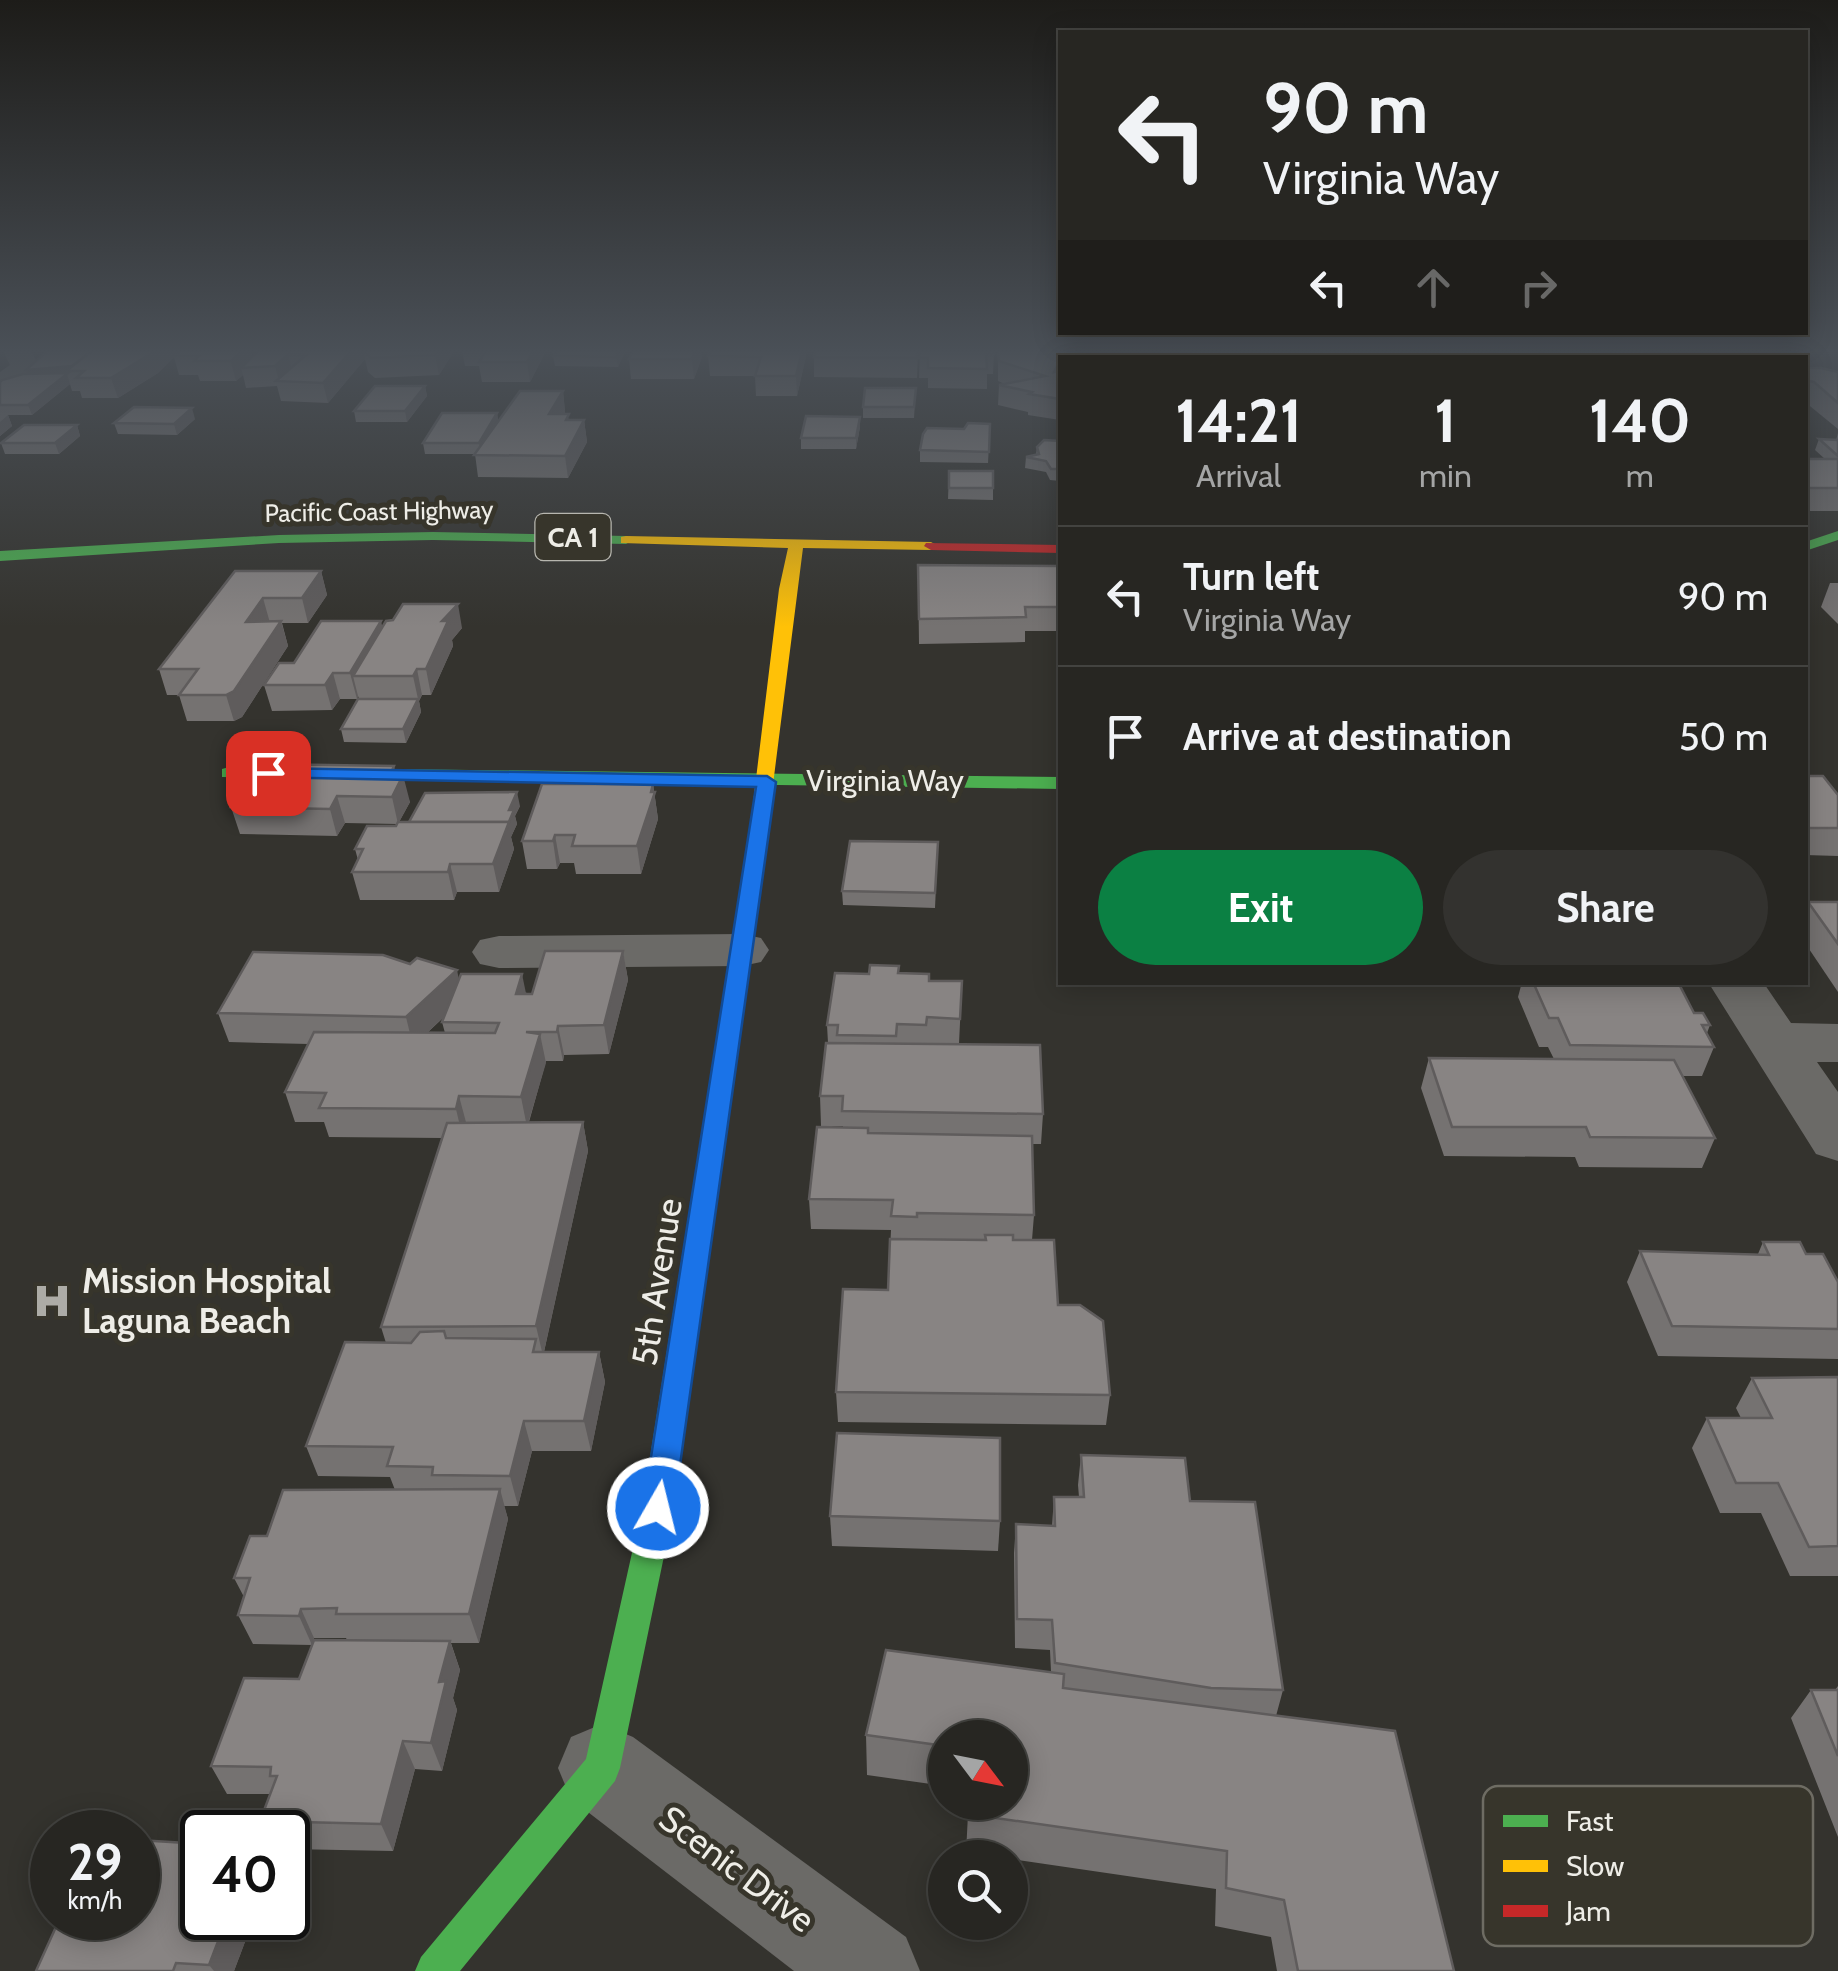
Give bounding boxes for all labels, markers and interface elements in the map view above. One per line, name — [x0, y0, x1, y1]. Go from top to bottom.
text: 90 m — [1263, 65, 1428, 151]
icon: left — [1098, 70, 1228, 200]
text: Virginia Way — [1263, 151, 1499, 205]
icon: left — [1301, 260, 1356, 315]
icon: ahead — [1406, 260, 1461, 315]
icon: right — [1511, 260, 1566, 315]
text: 14:21 — [1175, 384, 1302, 457]
text: 1 — [1434, 384, 1456, 457]
text: 140 — [1589, 384, 1691, 457]
text: Arrival — [1196, 456, 1281, 495]
text: min — [1419, 456, 1472, 495]
text: m — [1626, 456, 1654, 495]
street label: Pacific Coast Highway — [264, 494, 494, 528]
road number: CA 1 — [536, 514, 610, 560]
text: Turn left — [1183, 553, 1319, 600]
icon: left — [1098, 569, 1153, 624]
text: 90 m — [1678, 573, 1768, 620]
text: Virginia Way — [1183, 600, 1351, 639]
icon: arrive — [1098, 709, 1153, 764]
text: Arrive at destination — [1183, 713, 1512, 760]
text: 50 m — [1679, 713, 1768, 760]
pin — [226, 731, 311, 816]
icon: arrive — [241, 746, 296, 801]
street label: Virginia Way — [806, 762, 964, 799]
button: Exit — [1098, 850, 1423, 965]
button: Share — [1443, 850, 1768, 965]
street label: 5th Avenue — [622, 1195, 691, 1369]
place label: Mission Hospital Laguna Beach — [82, 1259, 331, 1342]
hospital icon: Mission Hospital Laguna Beach — [31, 1280, 73, 1322]
position arrow — [606, 1456, 710, 1560]
north arrow — [928, 1720, 1028, 1820]
map controls — [928, 1720, 1028, 1940]
legend — [1483, 1786, 1813, 1946]
street label: Scenic Drive — [651, 1796, 823, 1941]
text: Fast — [1566, 1804, 1614, 1838]
speed limit sign: 40 — [180, 1810, 310, 1940]
text: 29 — [68, 1832, 122, 1893]
button: search — [928, 1840, 1028, 1940]
text: Slow — [1566, 1849, 1624, 1883]
text: km/h — [68, 1885, 122, 1915]
text: Jam — [1565, 1894, 1611, 1928]

